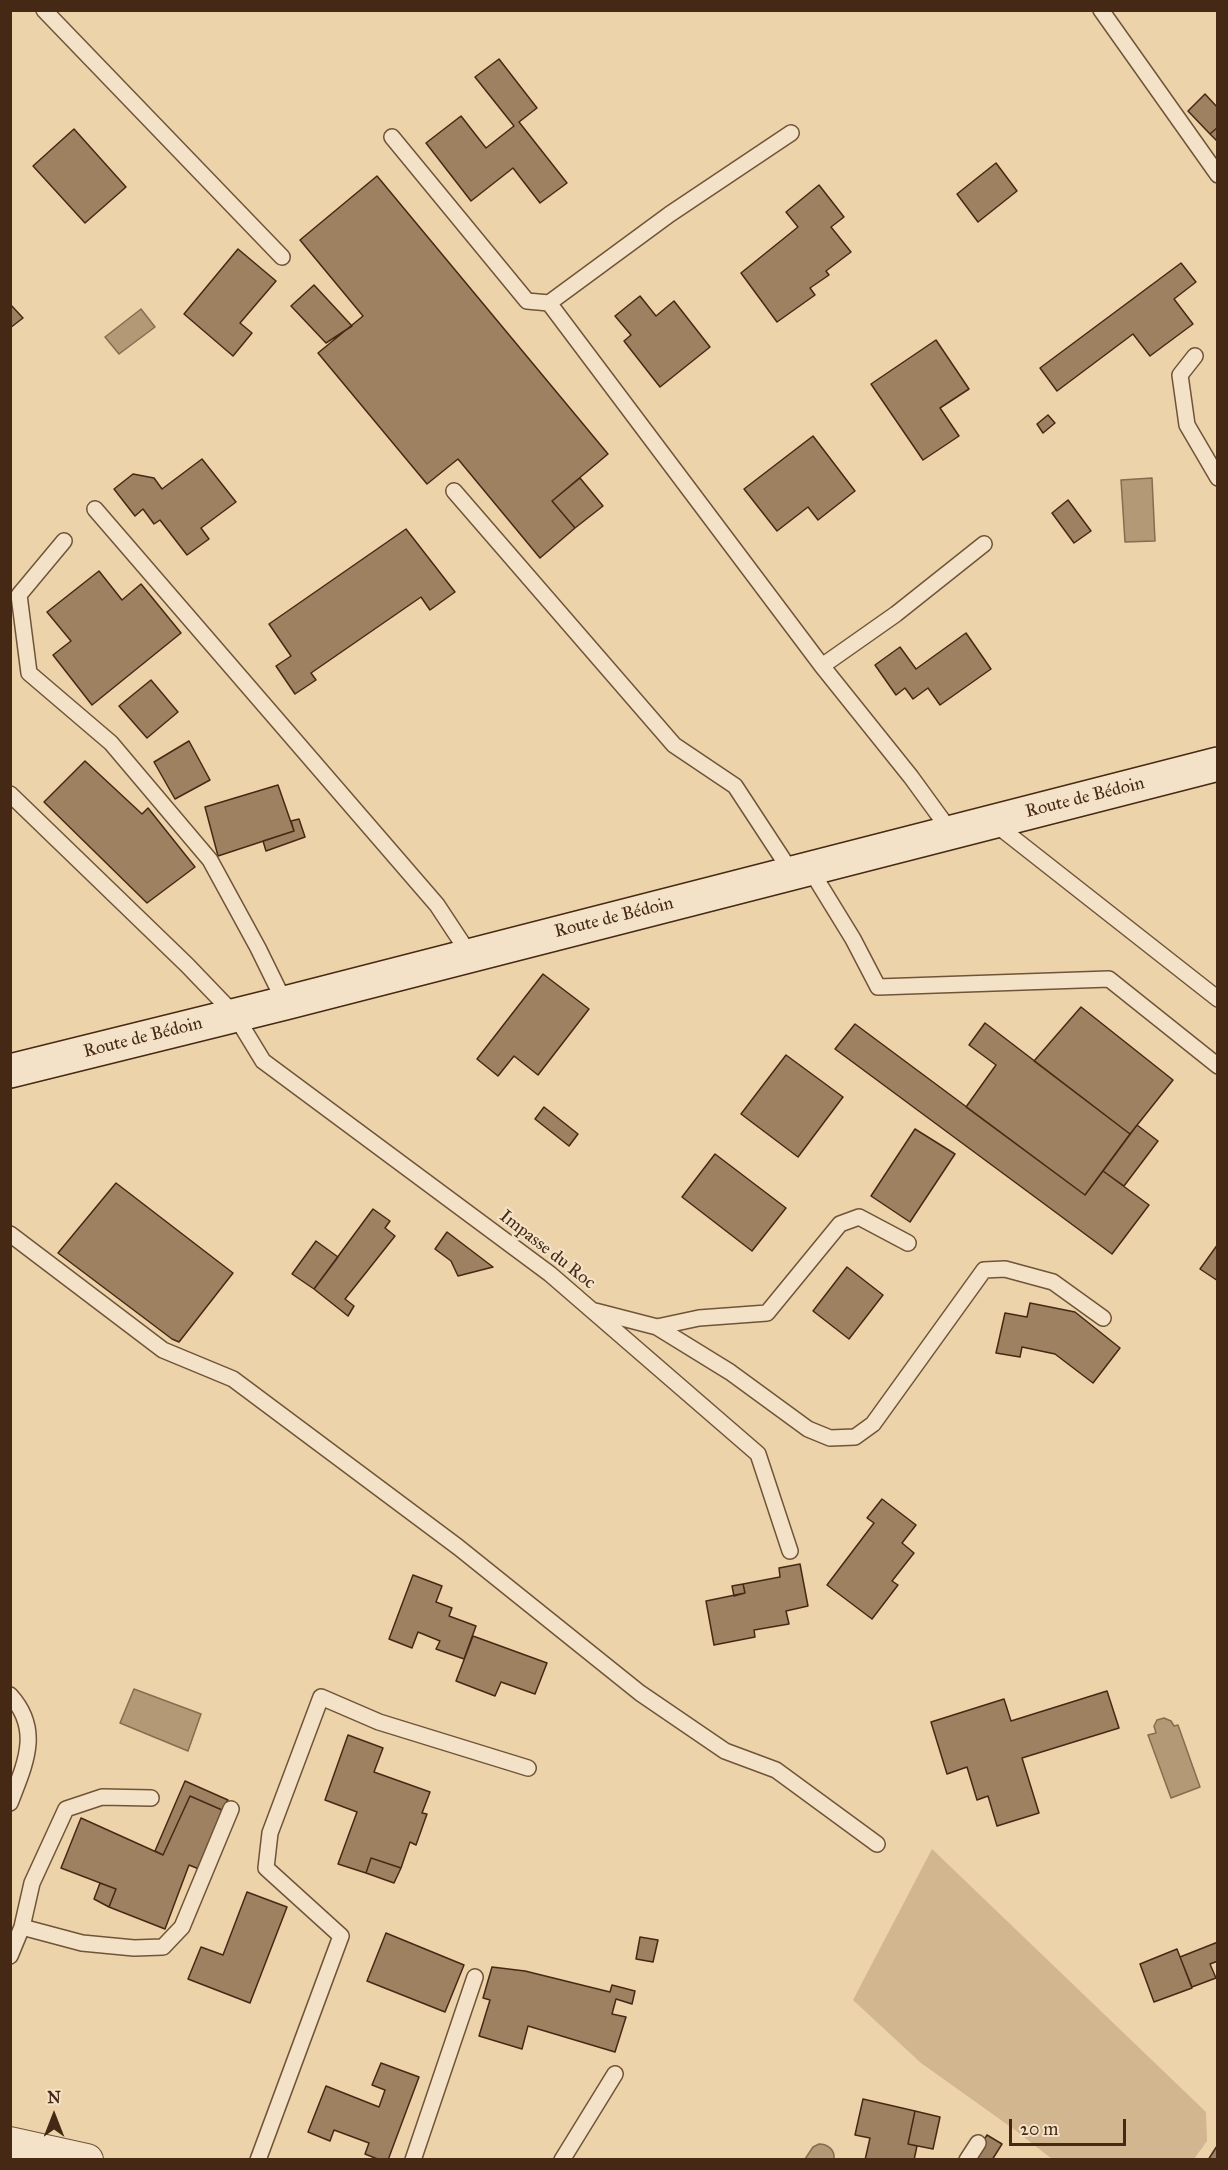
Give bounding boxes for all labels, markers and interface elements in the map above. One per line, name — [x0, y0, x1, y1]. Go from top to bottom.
street label: Route de Bédoin — [1023, 773, 1147, 823]
street label: Route de Bédoin — [552, 893, 676, 943]
street label: Route de Bédoin — [81, 1013, 205, 1063]
street label: Impasse du Roc — [495, 1206, 599, 1294]
north arrow — [24, 2086, 84, 2146]
text: N — [47, 2088, 61, 2107]
scale bar — [1012, 2107, 1129, 2145]
text: 20 m — [1020, 2118, 1058, 2140]

